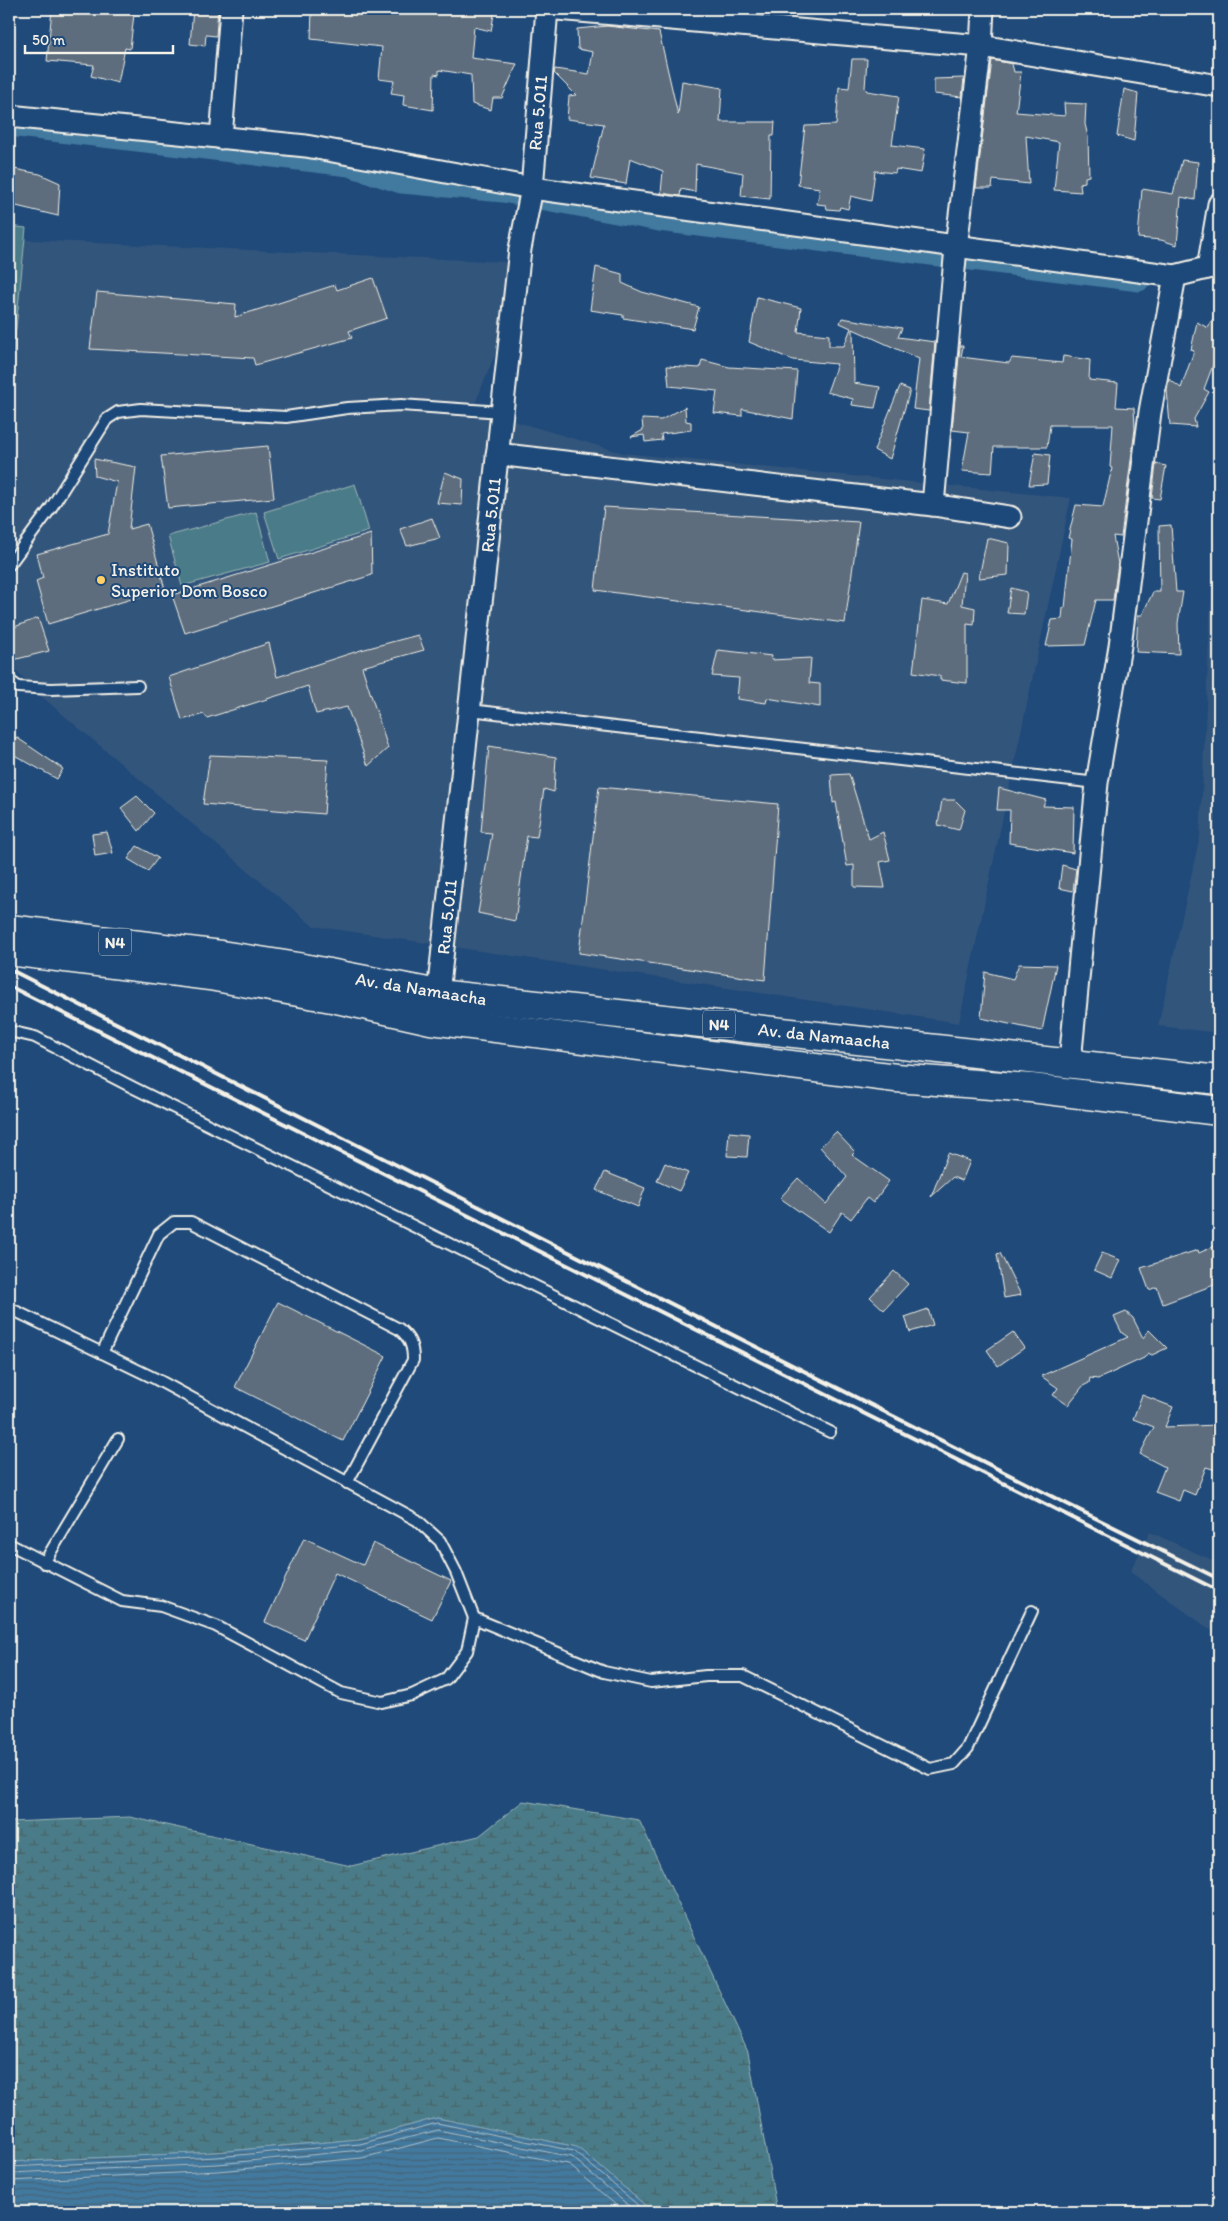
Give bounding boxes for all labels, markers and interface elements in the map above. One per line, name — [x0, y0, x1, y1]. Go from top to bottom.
scale bar — [25, 22, 172, 54]
text: 50 m — [32, 31, 65, 49]
street label: Rua 5.011 — [524, 74, 552, 152]
street label: Rua 5.011 — [476, 476, 506, 554]
place label: Instituto Superior Dom Bosco — [111, 559, 267, 602]
marker: Instituto Superior Dom Bosco — [95, 574, 107, 586]
street label: Rua 5.011 — [432, 878, 462, 956]
road number: N4 — [99, 929, 131, 956]
street label: Av. da Namaacha — [354, 968, 488, 1010]
road number: N4 — [703, 1011, 735, 1038]
street label: Av. da Namaacha — [757, 1018, 891, 1054]

